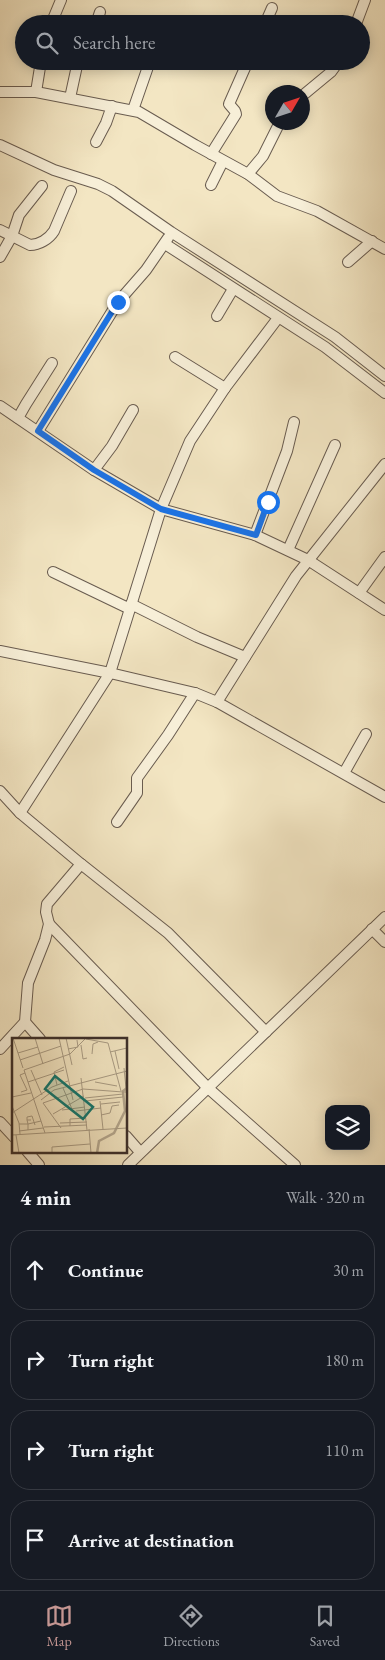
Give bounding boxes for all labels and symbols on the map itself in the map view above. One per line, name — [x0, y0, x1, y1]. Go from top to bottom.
north arrow — [265, 85, 310, 130]
route end — [107, 291, 130, 314]
route start — [257, 491, 280, 514]
inset map — [12, 1038, 128, 1152]

